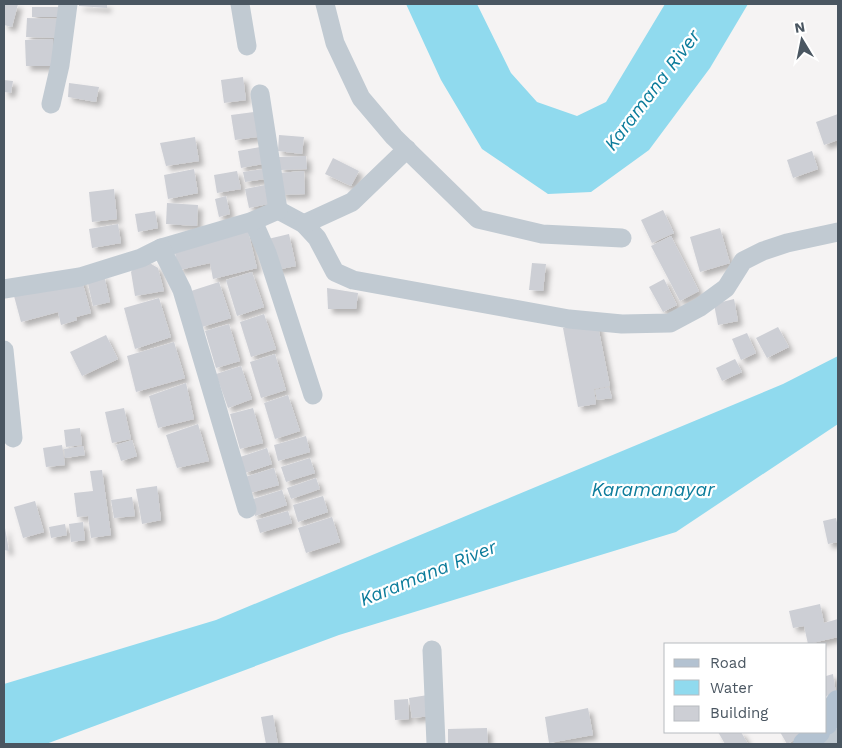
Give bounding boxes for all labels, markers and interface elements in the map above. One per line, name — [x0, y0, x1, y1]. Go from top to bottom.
north arrow — [777, 15, 827, 65]
text: N — [793, 18, 806, 36]
water label: Karamana River — [599, 25, 705, 155]
water label: Karamanayar — [591, 478, 715, 501]
water label: Karamana River — [356, 535, 500, 611]
legend — [664, 643, 827, 733]
text: Road — [710, 654, 747, 672]
text: Water — [710, 679, 753, 697]
text: Building — [710, 704, 768, 722]

